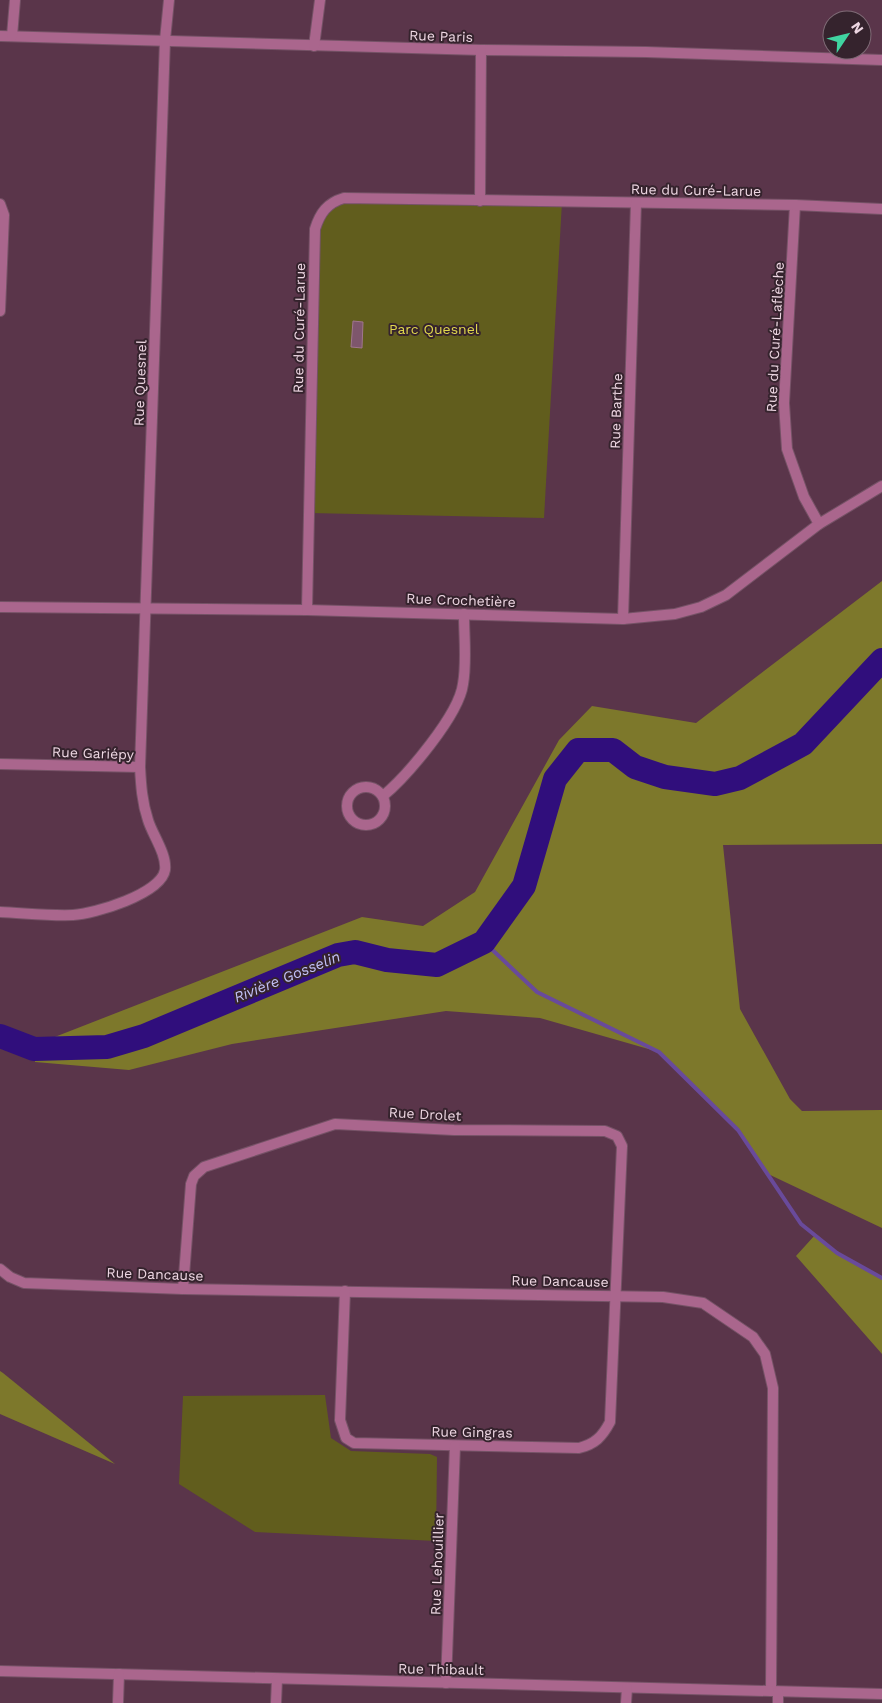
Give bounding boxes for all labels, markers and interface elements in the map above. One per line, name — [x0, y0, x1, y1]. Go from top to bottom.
north arrow — [822, 10, 872, 60]
text: N — [848, 19, 867, 36]
street label: Rue Paris — [409, 27, 473, 45]
street label: Rue du Curé-Larue — [631, 181, 761, 199]
street label: Rue du Curé-Laflèche — [763, 261, 787, 413]
street label: Rue du Curé-Larue — [290, 263, 308, 393]
park label: Parc Quesnel — [389, 321, 480, 337]
street label: Rue Quesnel — [130, 339, 150, 426]
street label: Rue Barthe — [607, 373, 625, 449]
street label: Rue Crochetière — [406, 590, 516, 610]
street label: Rue Gariépy — [52, 744, 135, 762]
water label: Rivière Gosselin — [231, 947, 343, 1007]
street label: Rue Drolet — [388, 1104, 462, 1124]
street label: Rue Dancause — [106, 1264, 204, 1284]
street label: Rue Dancause — [511, 1272, 609, 1290]
street label: Rue Gingras — [431, 1423, 513, 1441]
street label: Rue Lehouillier — [427, 1512, 447, 1615]
street label: Rue Thibault — [398, 1660, 484, 1678]

